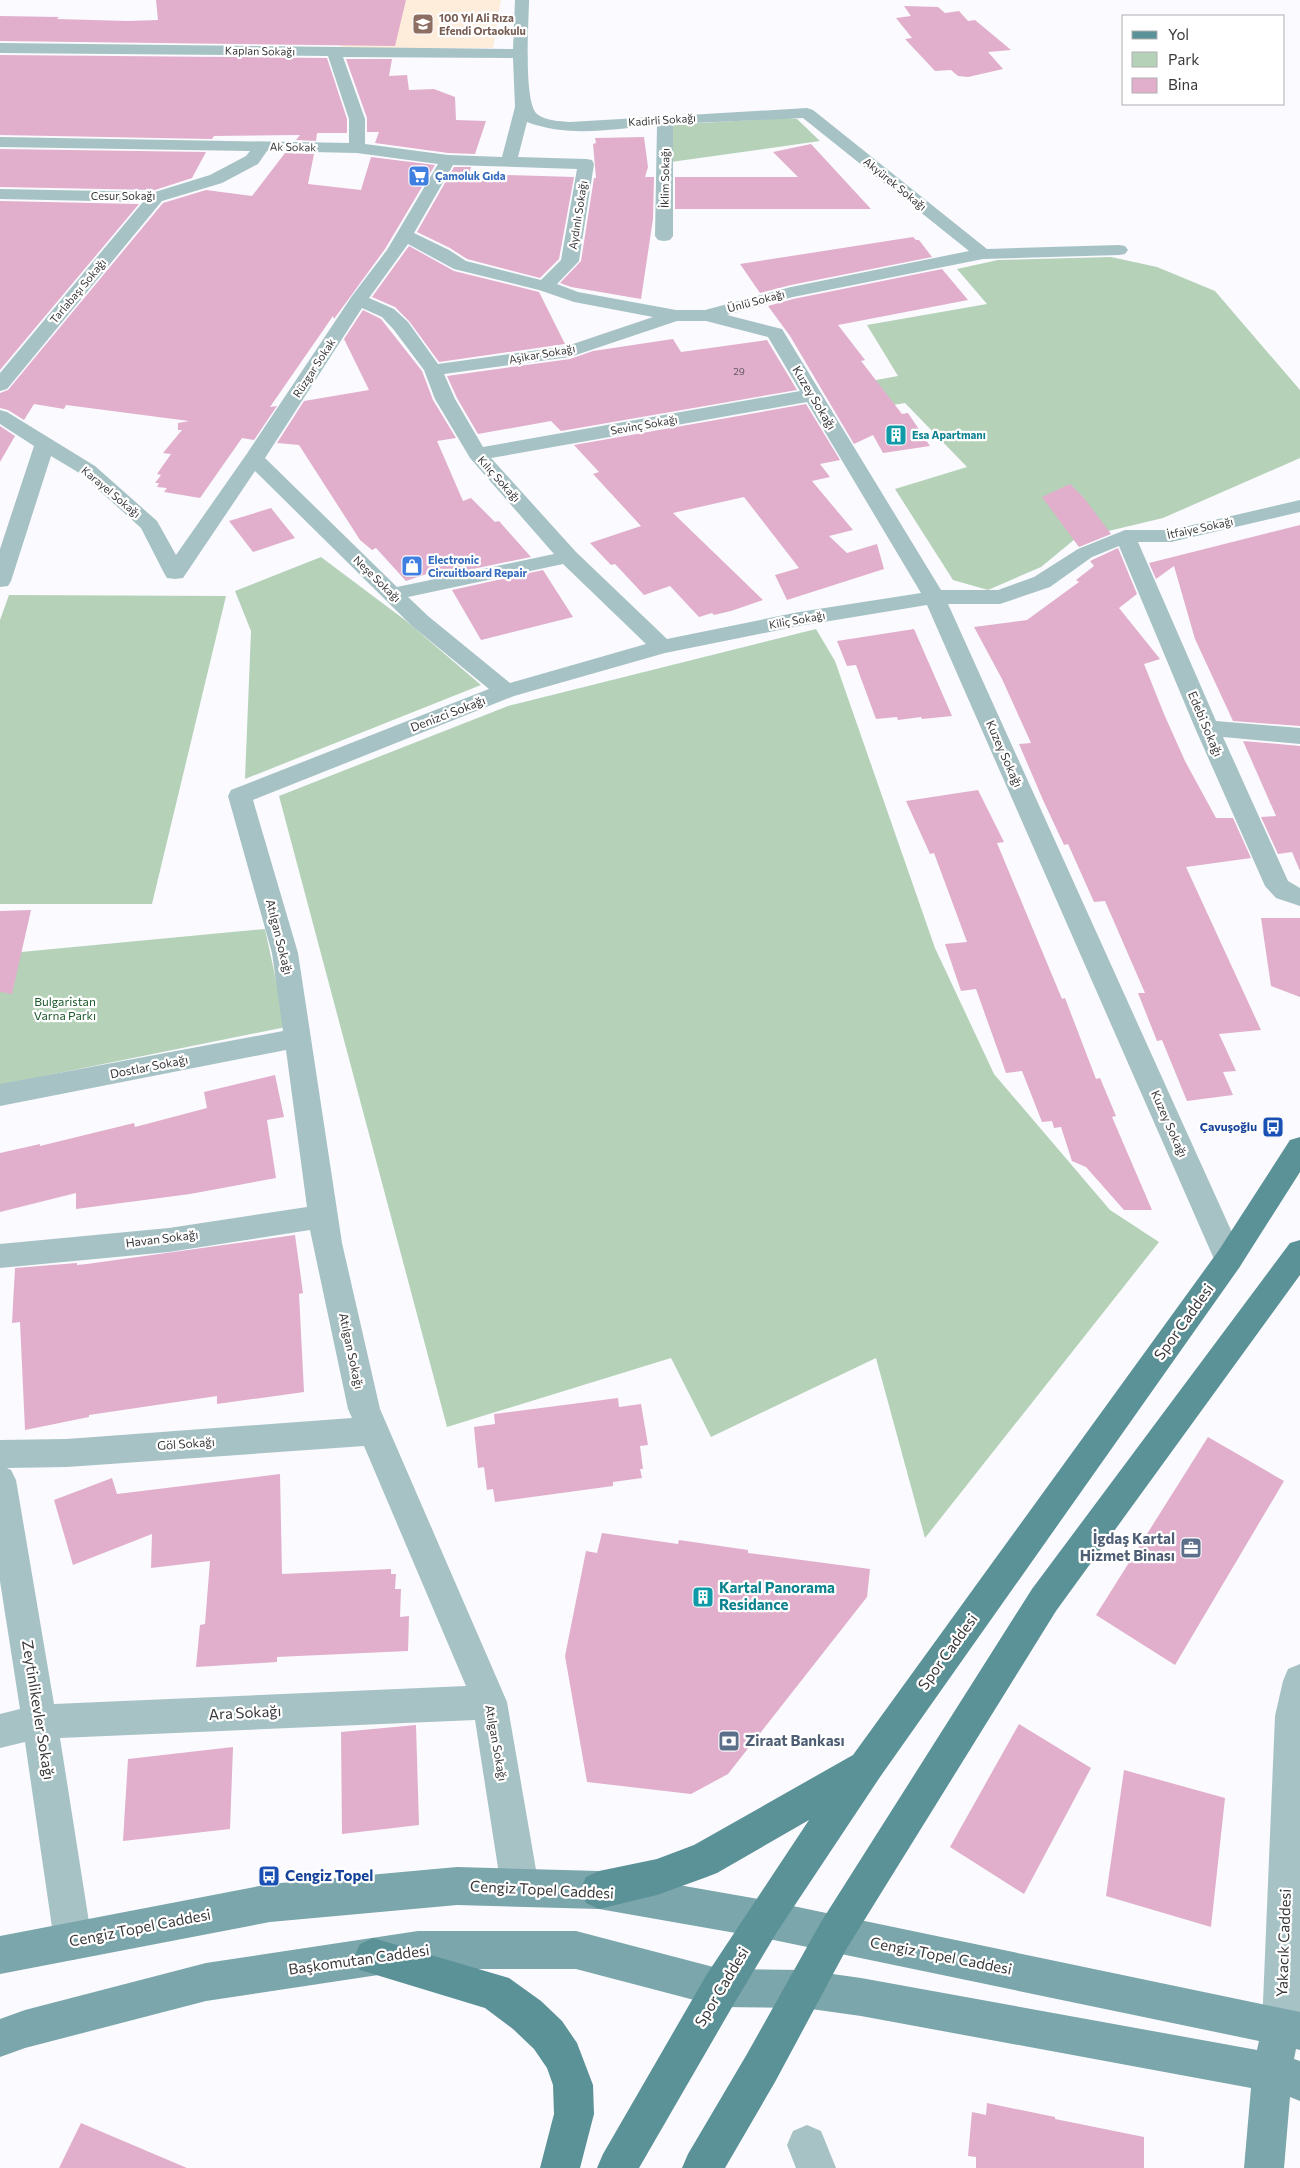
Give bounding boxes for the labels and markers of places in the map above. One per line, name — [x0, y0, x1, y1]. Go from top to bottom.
place label: 100 Yıl Ali Rıza Efendi Ortaokulu — [439, 11, 526, 37]
school or university icon: 100 Yıl Ali Rıza Efendi Ortaokulu — [411, 12, 435, 36]
supermarket icon: Çamoluk Gıda — [407, 164, 431, 188]
place label: Çamoluk Gıda — [435, 169, 506, 182]
building icon: Esa Apartmanı — [884, 423, 908, 447]
place label: Esa Apartmanı — [912, 428, 986, 441]
place label: Electronic Circuitboard Repair — [428, 553, 527, 579]
shop icon: Electronic Circuitboard Repair — [400, 554, 424, 578]
bus stop icon: Çavuşoğlu — [1261, 1115, 1285, 1139]
place label: Çavuşoğlu — [1200, 1119, 1257, 1133]
place label: İgdaş Kartal Hizmet Binası — [1080, 1529, 1175, 1564]
office icon: İgdaş Kartal Hizmet Binası — [1179, 1536, 1203, 1560]
place label: Kartal Panorama Residance — [719, 1578, 835, 1613]
building icon: Kartal Panorama Residance — [691, 1585, 715, 1609]
bank icon: Ziraat Bankası — [717, 1729, 741, 1753]
place label: Ziraat Bankası — [745, 1731, 845, 1749]
bus stop icon: Cengiz Topel — [257, 1864, 281, 1888]
place label: Cengiz Topel — [285, 1866, 373, 1884]

